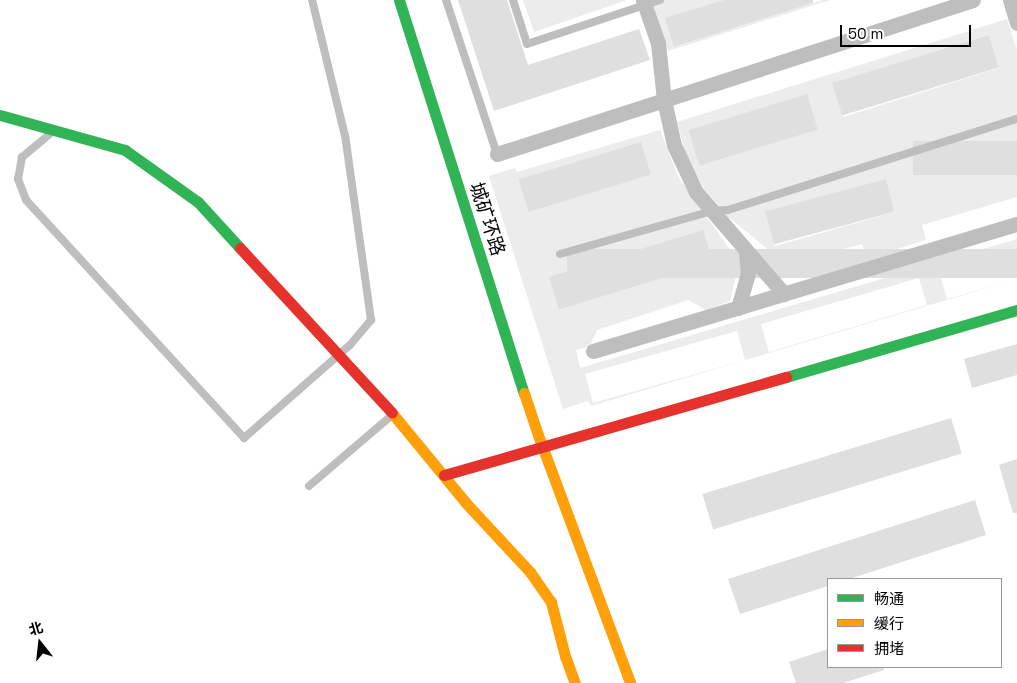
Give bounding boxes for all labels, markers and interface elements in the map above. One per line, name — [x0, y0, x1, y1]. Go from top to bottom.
scale bar — [842, 15, 973, 47]
text: 50 m — [848, 24, 883, 43]
street label: 城矿环路 — [464, 179, 510, 259]
legend — [827, 578, 1002, 668]
text: 畅通 — [874, 589, 904, 608]
text: 缓行 — [874, 614, 904, 633]
north arrow — [15, 618, 65, 668]
text: 北 — [27, 618, 45, 639]
text: 拥堵 — [874, 639, 904, 658]

